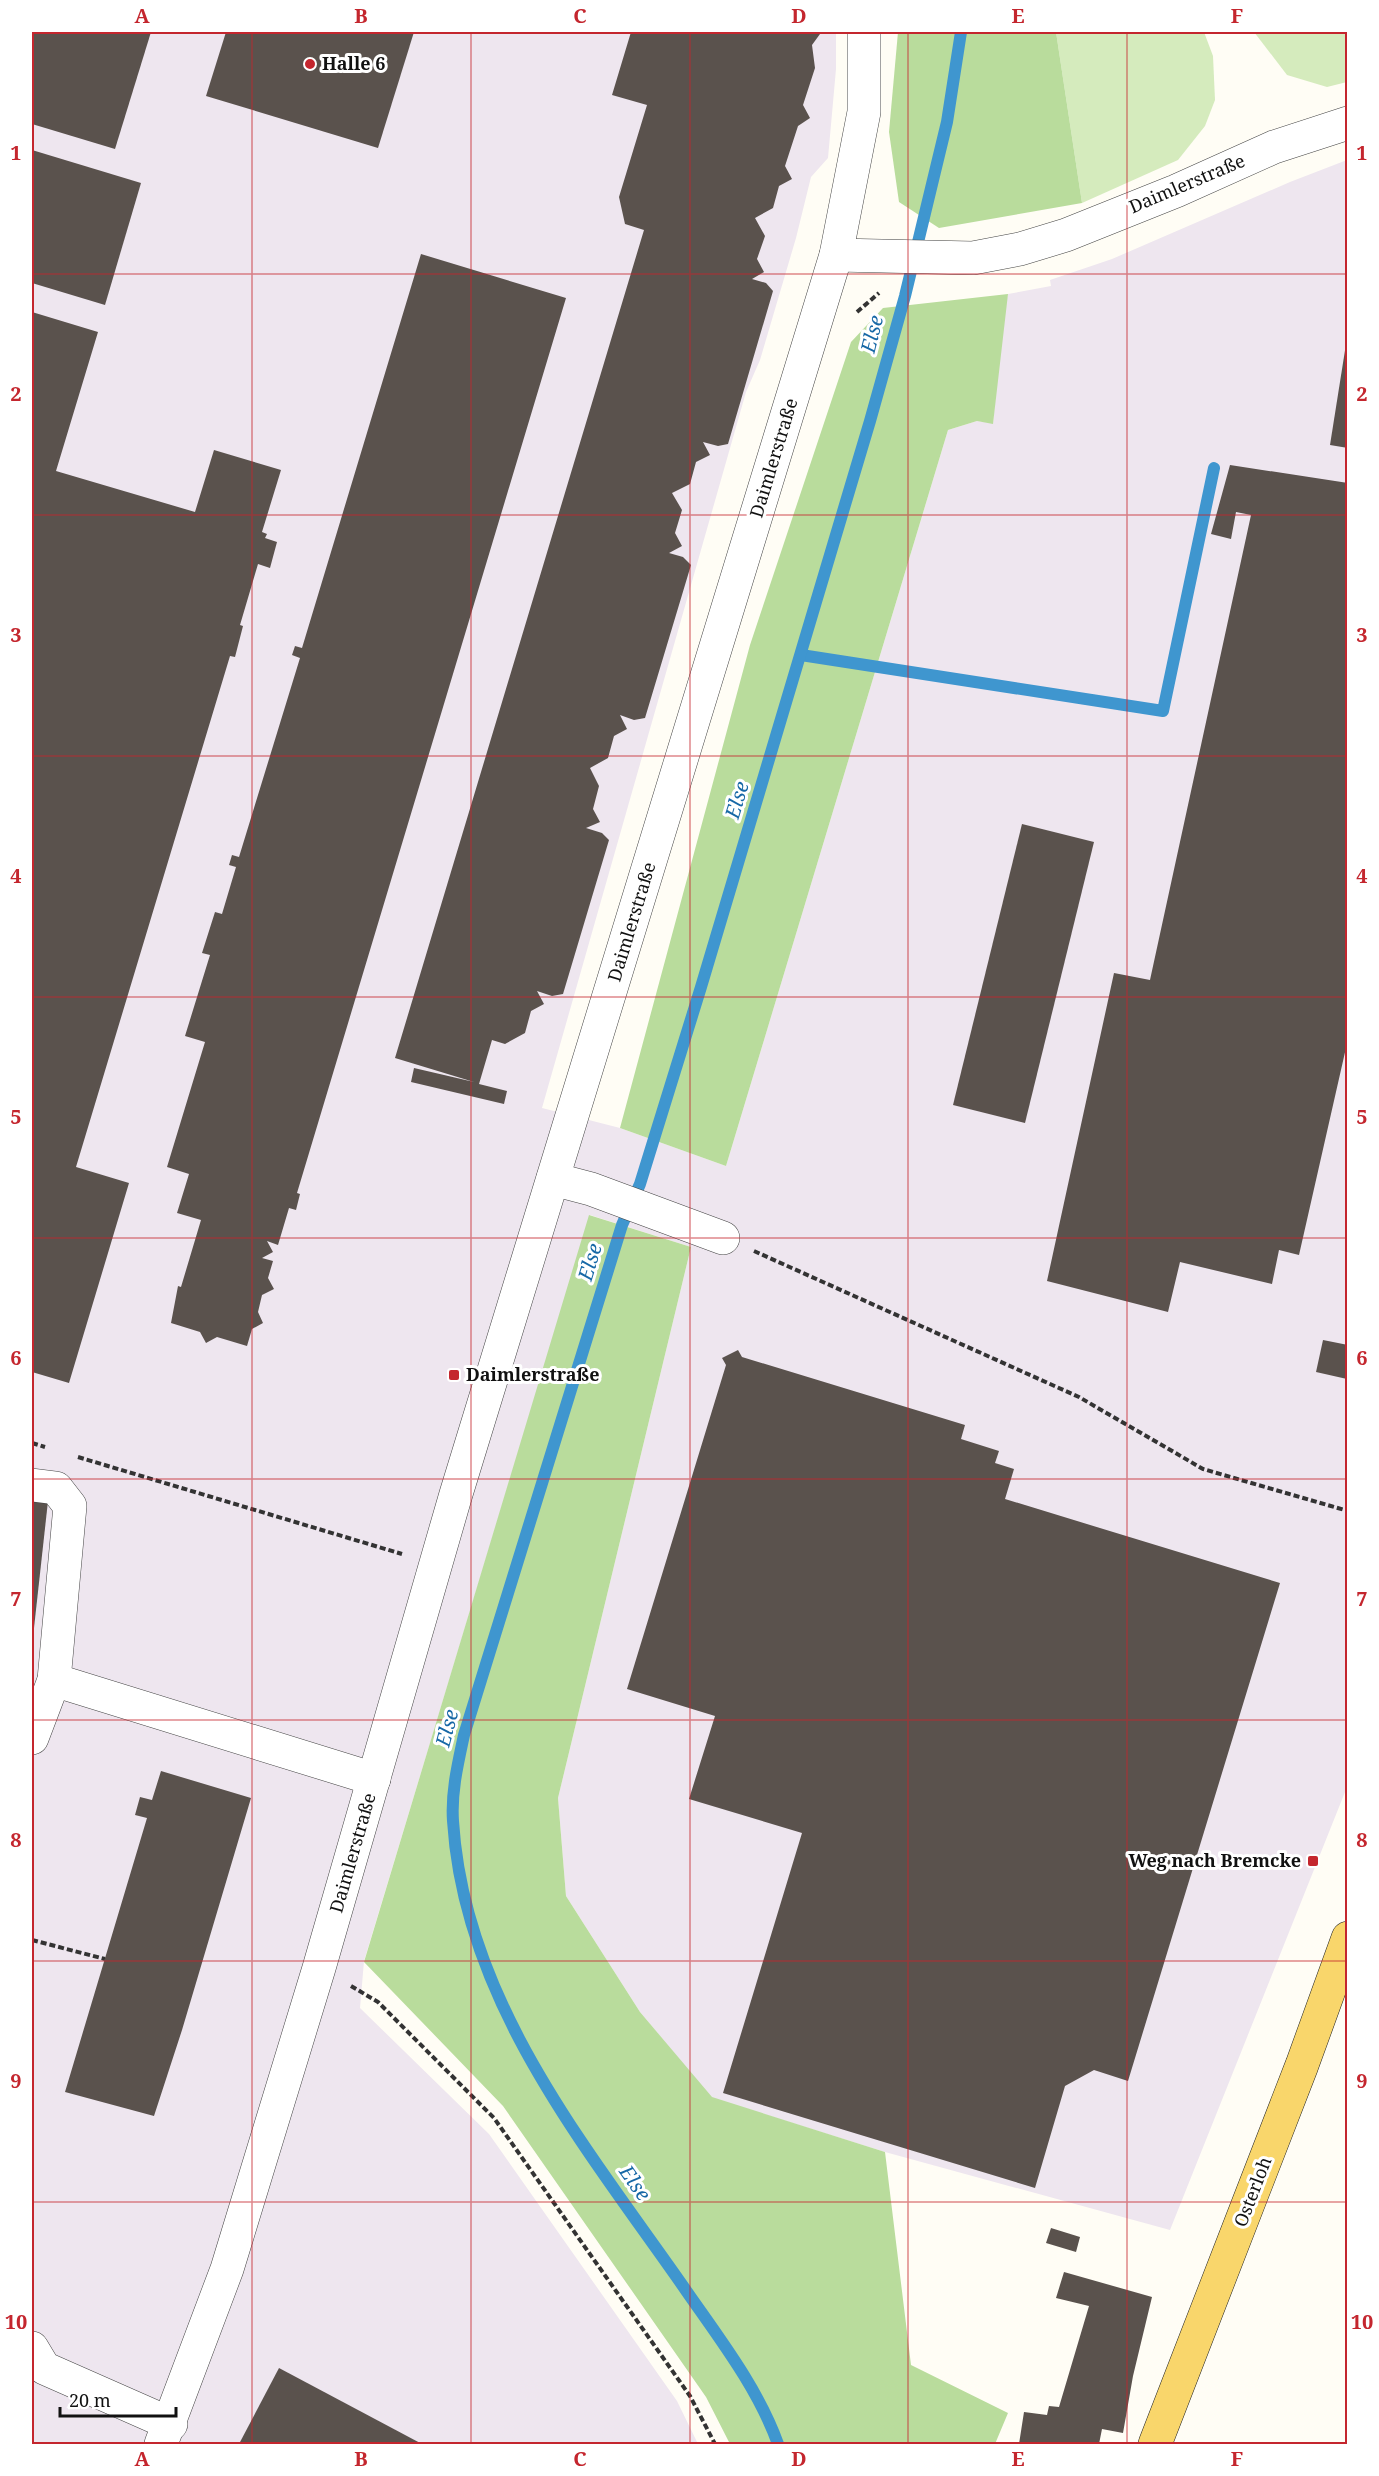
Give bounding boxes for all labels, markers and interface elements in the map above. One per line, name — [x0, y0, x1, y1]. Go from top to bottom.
text: A — [134, 2, 150, 29]
text: B — [354, 2, 368, 29]
text: C — [573, 2, 587, 29]
text: D — [791, 2, 807, 29]
text: E — [1011, 2, 1025, 29]
text: F — [1231, 2, 1243, 29]
place label: Halle 6 — [322, 51, 385, 75]
marker: Halle 6 — [303, 57, 317, 71]
text: 1 — [10, 139, 22, 166]
text: 1 — [1356, 139, 1368, 166]
street label: Daimlerstraße — [1125, 148, 1248, 218]
water label: Else — [854, 312, 889, 356]
text: 2 — [10, 380, 22, 407]
text: 2 — [1356, 380, 1368, 407]
street label: Daimlerstraße — [743, 395, 803, 520]
text: 3 — [10, 621, 22, 648]
text: 3 — [1356, 621, 1368, 648]
water label: Else — [718, 778, 755, 823]
street label: Daimlerstraße — [601, 859, 661, 984]
text: 4 — [10, 862, 22, 889]
text: 4 — [1356, 862, 1368, 889]
text: 5 — [10, 1103, 22, 1130]
text: 5 — [1356, 1103, 1368, 1130]
water label: Else — [571, 1240, 608, 1285]
text: 6 — [10, 1344, 22, 1371]
text: 6 — [1356, 1344, 1368, 1371]
place label: Daimlerstraße — [466, 1362, 600, 1386]
marker: Daimlerstraße — [447, 1368, 461, 1382]
text: 7 — [10, 1585, 22, 1612]
text: 7 — [1356, 1585, 1368, 1612]
water label: Else — [428, 1706, 464, 1751]
street label: Daimlerstraße — [323, 1790, 381, 1915]
text: 8 — [10, 1826, 22, 1853]
text: 8 — [1356, 1826, 1368, 1853]
place label: Weg nach Bremcke — [1128, 1848, 1301, 1872]
marker: Weg nach Bremcke — [1306, 1854, 1320, 1868]
text: 9 — [10, 2067, 22, 2094]
text: 9 — [1356, 2067, 1368, 2094]
street label: Osterloh — [1228, 2153, 1276, 2230]
water label: Else — [613, 2159, 657, 2206]
text: 10 — [5, 2308, 27, 2335]
text: 10 — [1351, 2308, 1373, 2335]
scale bar — [60, 2380, 176, 2418]
text: 20 m — [69, 2388, 111, 2412]
text: A — [134, 2445, 150, 2472]
text: B — [354, 2445, 368, 2472]
text: C — [573, 2445, 587, 2472]
text: D — [791, 2445, 807, 2472]
text: E — [1011, 2445, 1025, 2472]
text: F — [1231, 2445, 1243, 2472]

